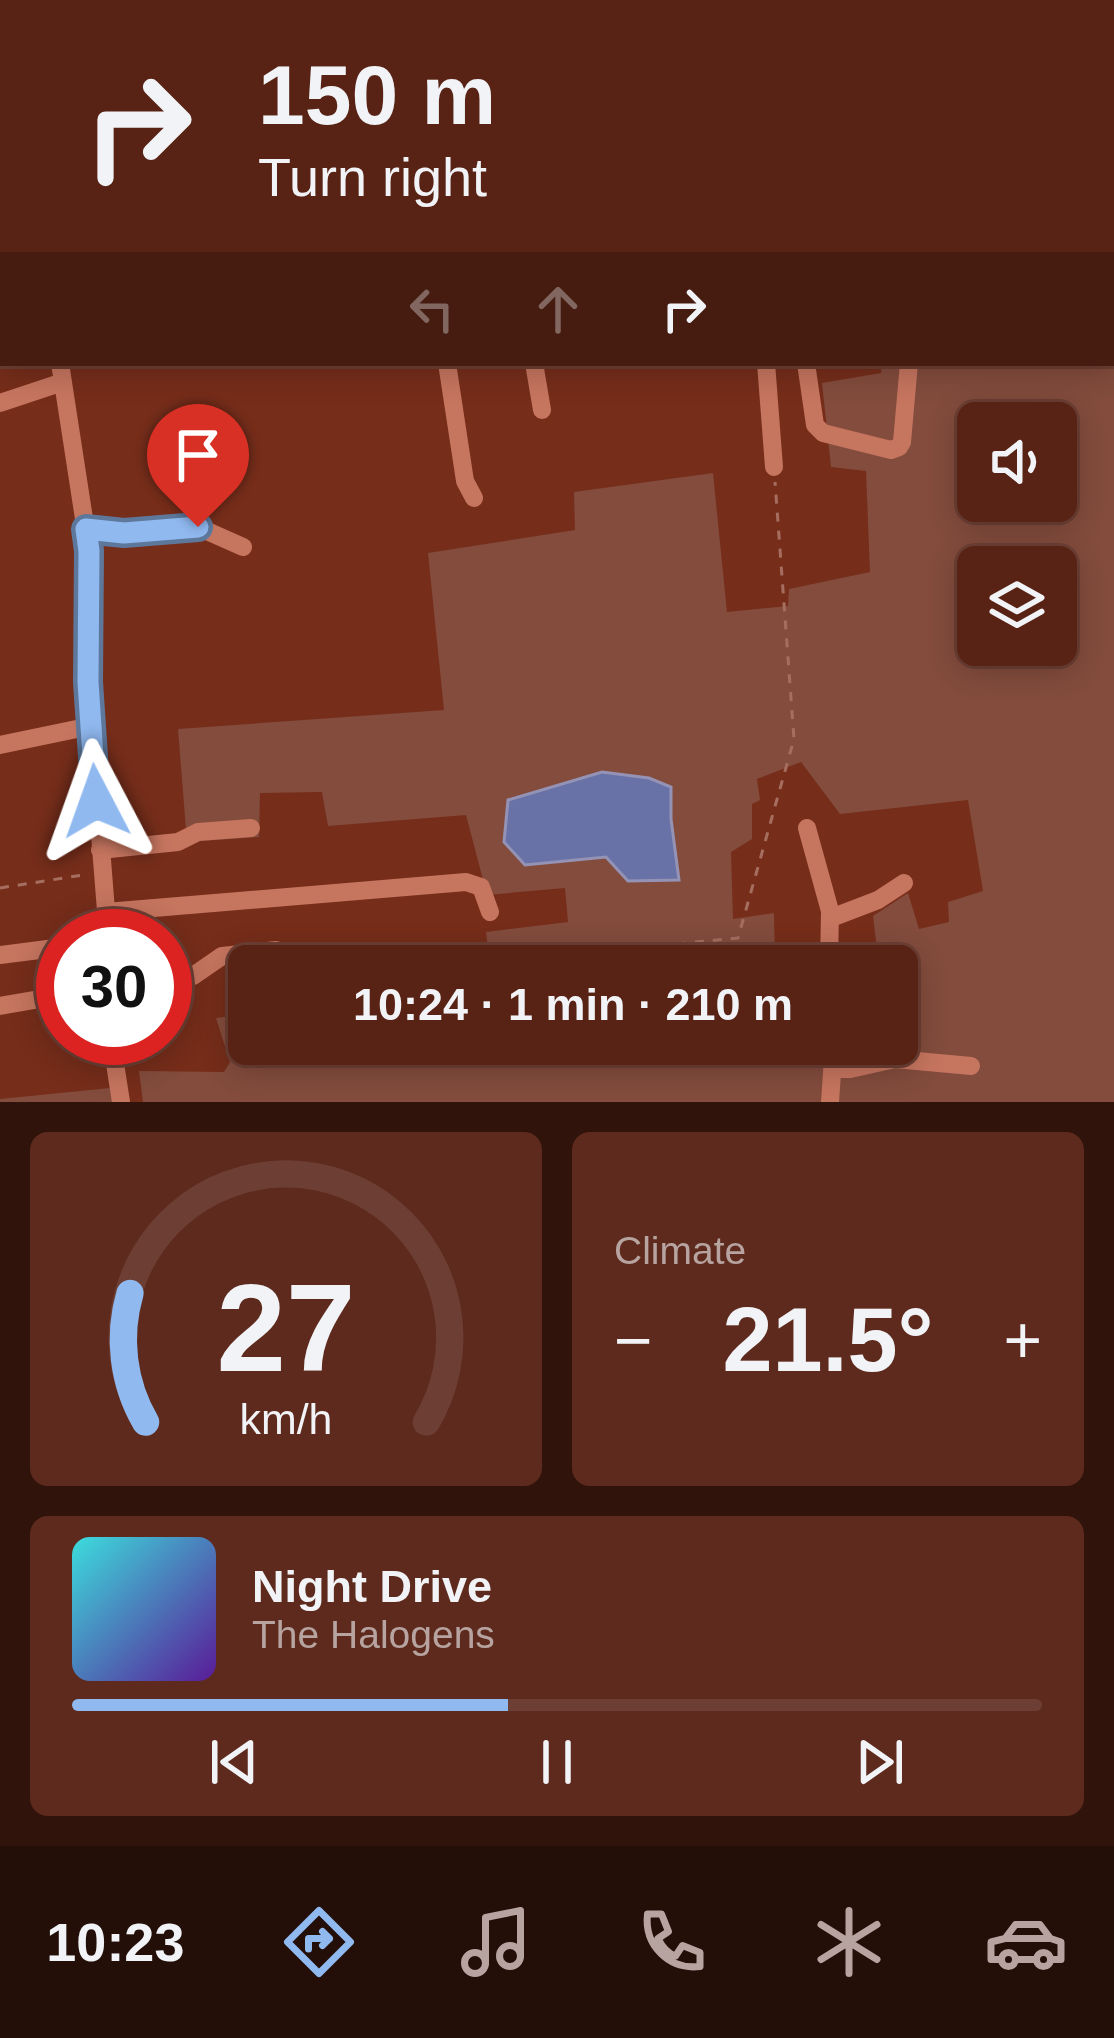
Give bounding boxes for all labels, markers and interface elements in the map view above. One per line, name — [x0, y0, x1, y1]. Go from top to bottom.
icon: right — [60, 48, 216, 204]
text: 150 m — [258, 48, 496, 142]
text: Turn right — [258, 147, 487, 207]
icon: left — [399, 276, 465, 342]
icon: ahead — [525, 276, 591, 342]
icon: right — [651, 276, 717, 342]
map controls — [957, 402, 1077, 666]
button: sound — [957, 402, 1077, 522]
pin — [147, 404, 249, 527]
icon: arrive — [165, 422, 231, 488]
button: layers — [957, 546, 1077, 666]
position arrow — [33, 738, 159, 864]
speed limit sign: 30 — [36, 909, 192, 1065]
text: 10:24 · 1 min · 210 m — [353, 979, 793, 1030]
text: Climate — [614, 1229, 746, 1272]
text: 27 — [217, 1258, 355, 1397]
text: 21.5° — [722, 1290, 934, 1390]
text: − — [614, 1303, 653, 1377]
text: + — [1003, 1303, 1042, 1377]
text: km/h — [240, 1395, 332, 1443]
text: Night Drive — [252, 1561, 492, 1612]
text: The Halogens — [252, 1613, 495, 1656]
icon: previous — [201, 1729, 267, 1795]
icon: pause — [524, 1729, 590, 1795]
icon: next — [847, 1729, 913, 1795]
icon: directions — [277, 1900, 361, 1984]
icon: music — [454, 1900, 538, 1984]
icon: phone — [630, 1900, 714, 1984]
icon: climate — [807, 1900, 891, 1984]
icon: car — [984, 1900, 1068, 1984]
text: 10:23 — [46, 1912, 184, 1972]

